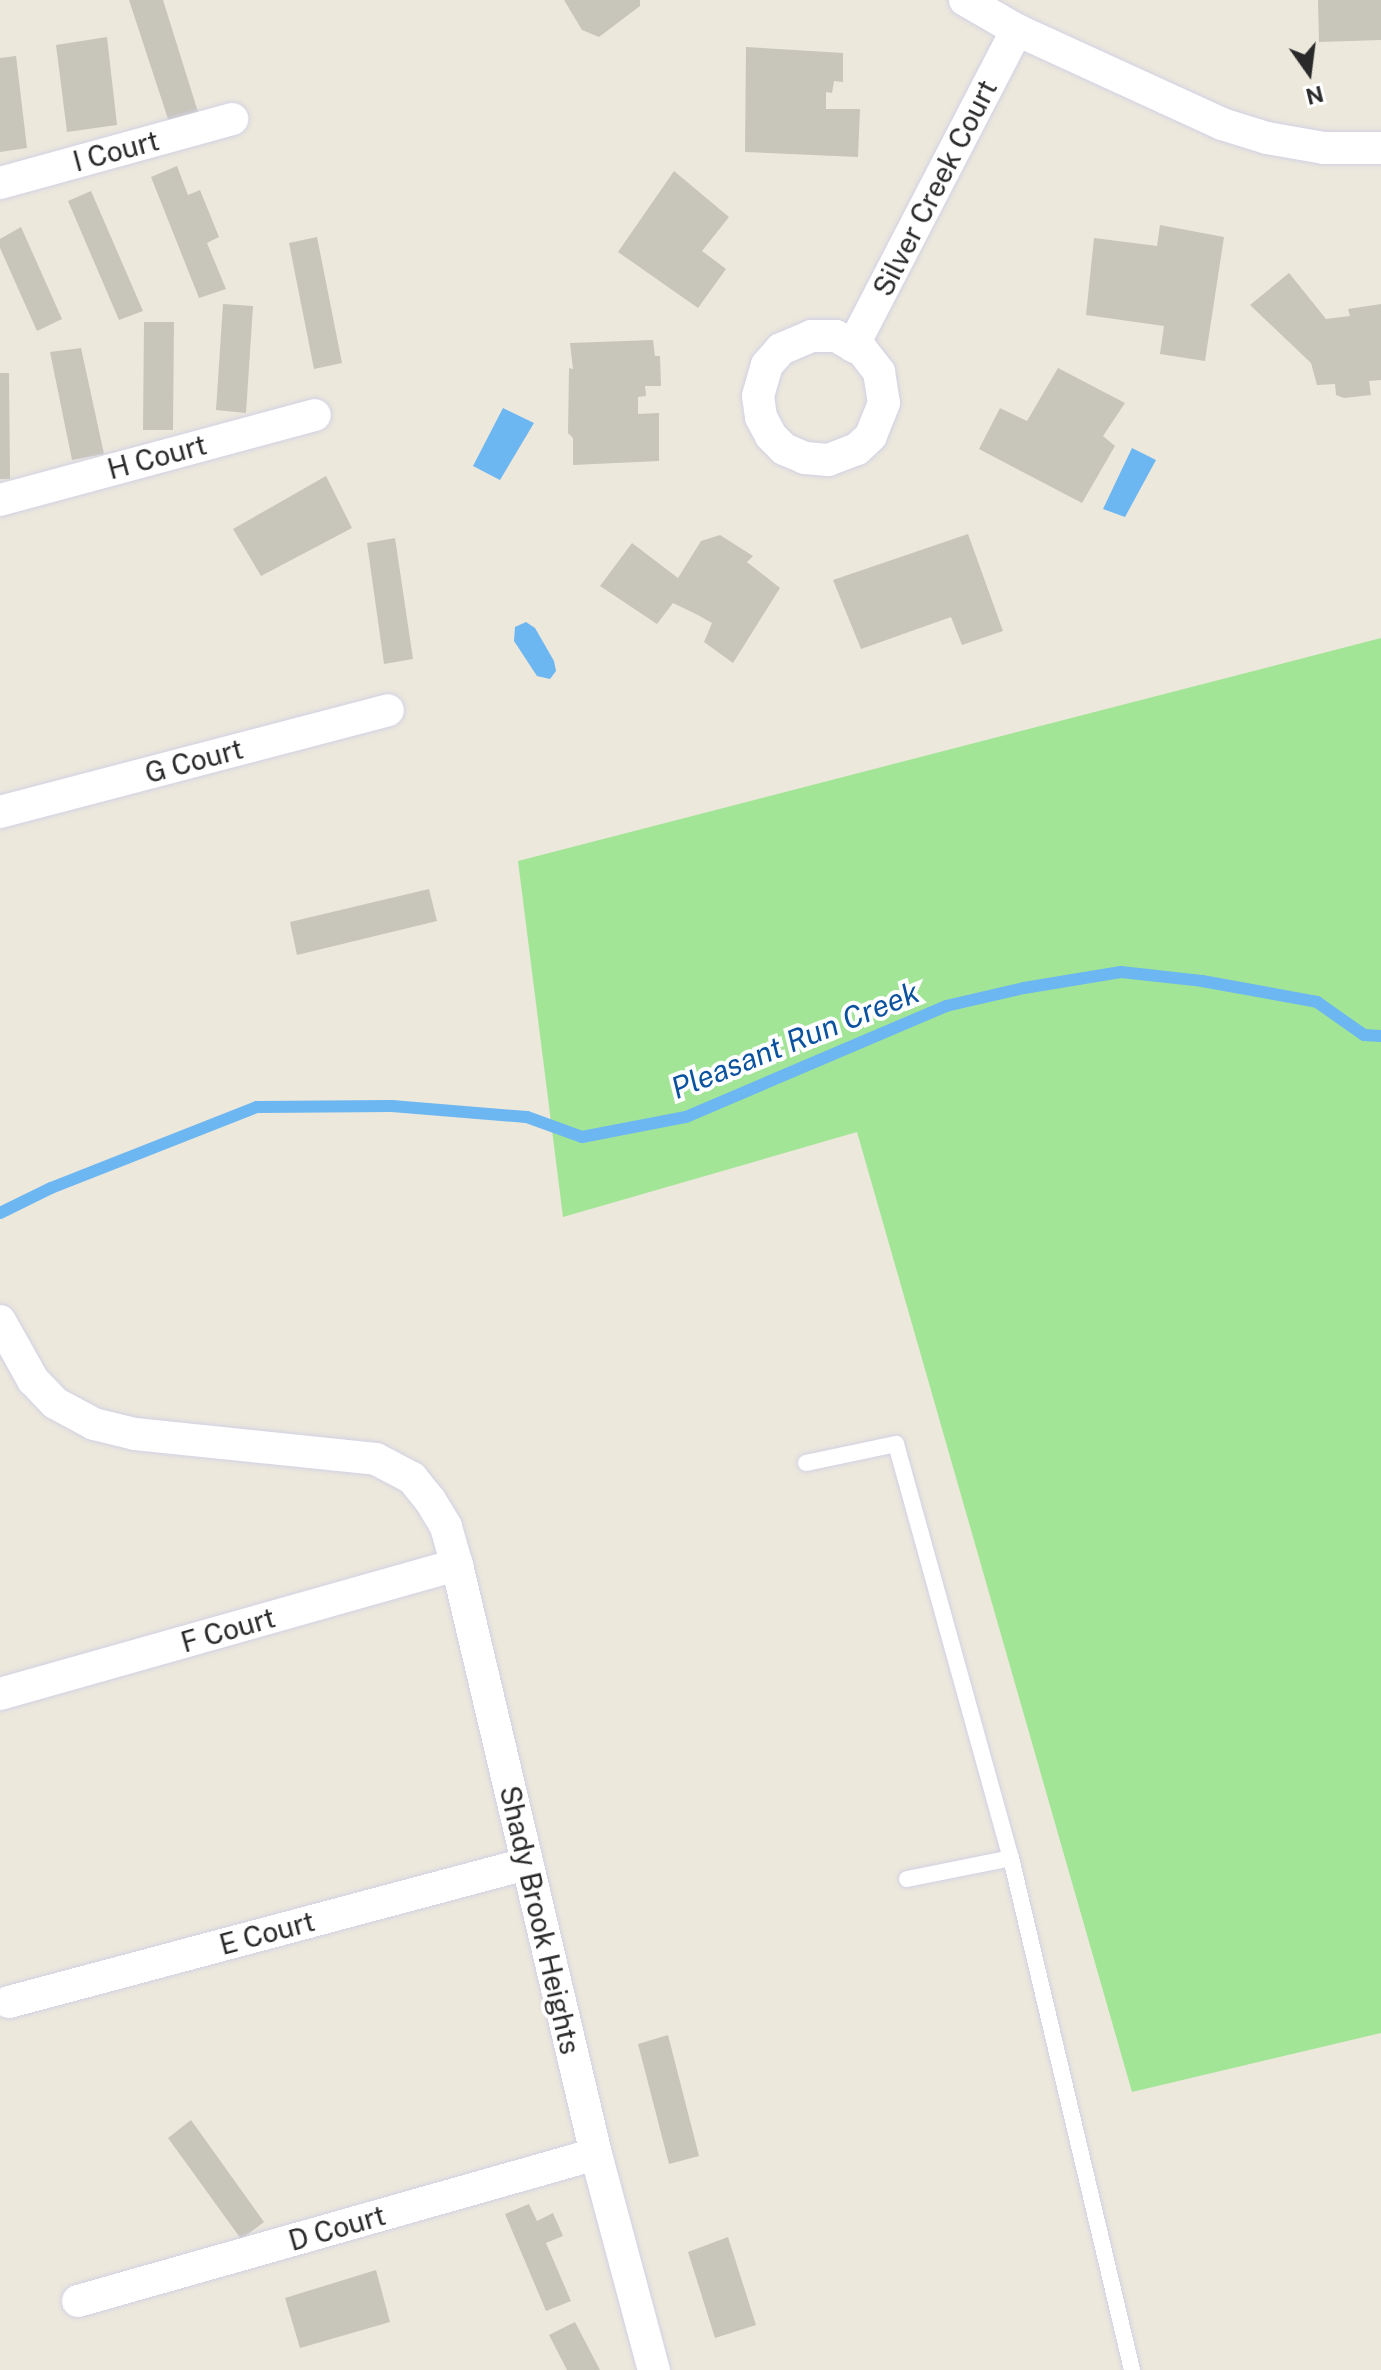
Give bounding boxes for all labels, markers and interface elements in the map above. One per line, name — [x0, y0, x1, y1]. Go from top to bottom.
north arrow — [1269, 32, 1349, 112]
street label: Silver Creek Court — [866, 74, 1004, 302]
text: N — [1303, 81, 1326, 110]
street label: I Court — [69, 123, 163, 179]
street label: H Court — [104, 428, 210, 486]
street label: G Court — [141, 732, 247, 790]
water label: Pleasant Run Creek — [666, 974, 924, 1106]
street label: F Court — [177, 1601, 279, 1659]
street label: Shady Brook Heights — [493, 1782, 587, 2058]
street label: E Court — [216, 1904, 318, 1962]
street label: D Court — [285, 2198, 389, 2258]

